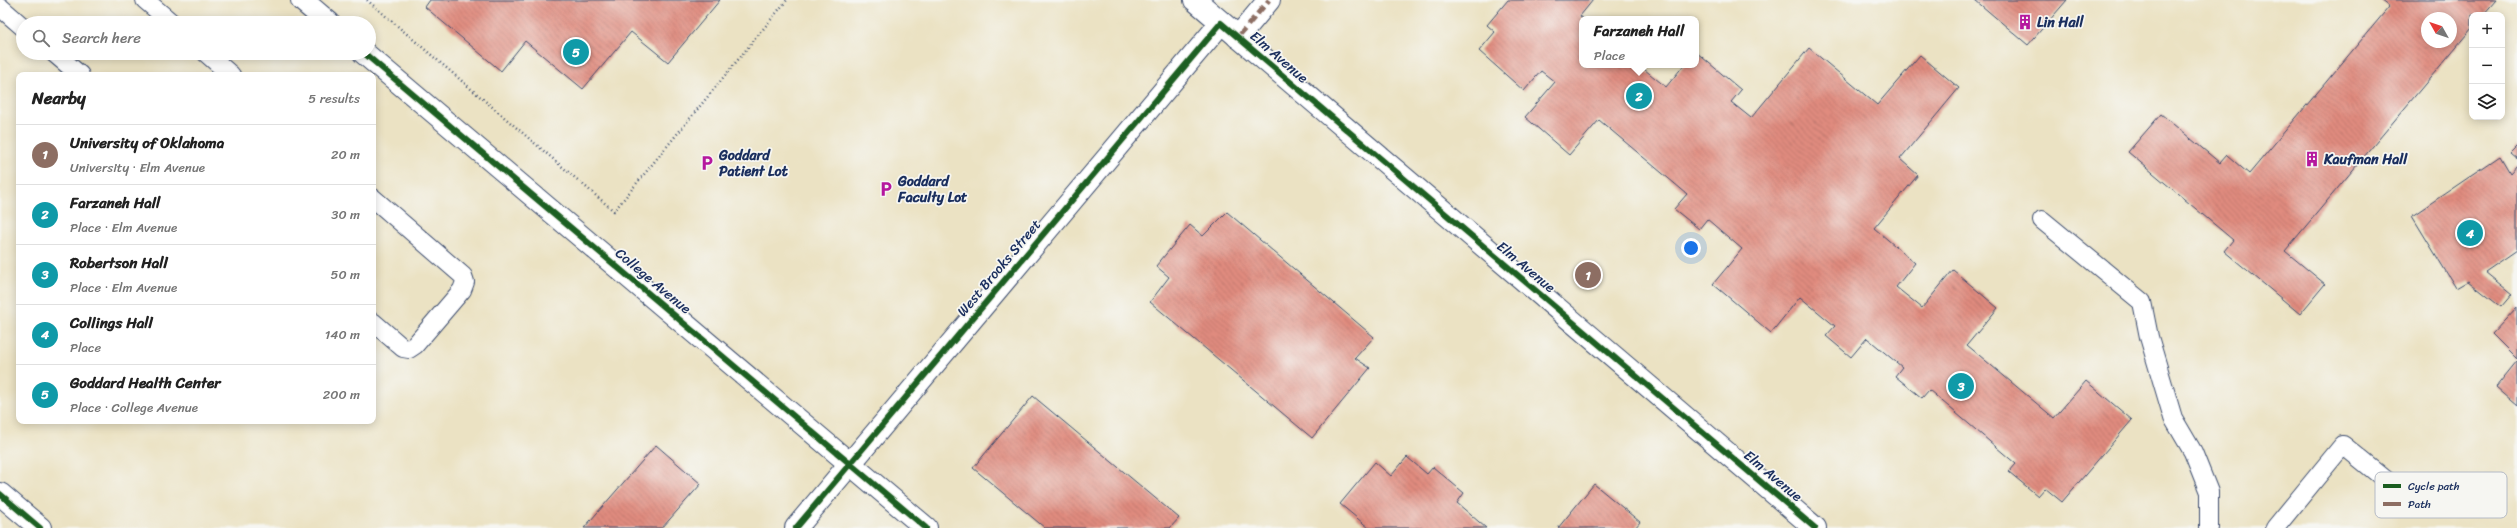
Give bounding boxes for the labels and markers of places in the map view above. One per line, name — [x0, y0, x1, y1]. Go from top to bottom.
place label: Lin Hall — [2037, 10, 2084, 35]
building icon: Lin Hall — [2016, 13, 2034, 31]
pin: 5 — [563, 37, 589, 67]
pin: 2 — [1626, 81, 1652, 111]
place label: Goddard Patient Lot — [718, 143, 789, 184]
place label: Kaufman Hall — [2323, 147, 2408, 172]
building icon: Kaufman Hall — [2303, 150, 2321, 168]
parking icon: Goddard Patient Lot — [698, 154, 716, 172]
place label: Goddard Faculty Lot — [897, 169, 968, 210]
parking icon: Goddard Faculty Lot — [877, 180, 895, 198]
pin: 4 — [2457, 218, 2483, 248]
pin: 1 — [1575, 260, 1601, 290]
pin: 3 — [1948, 371, 1974, 401]

